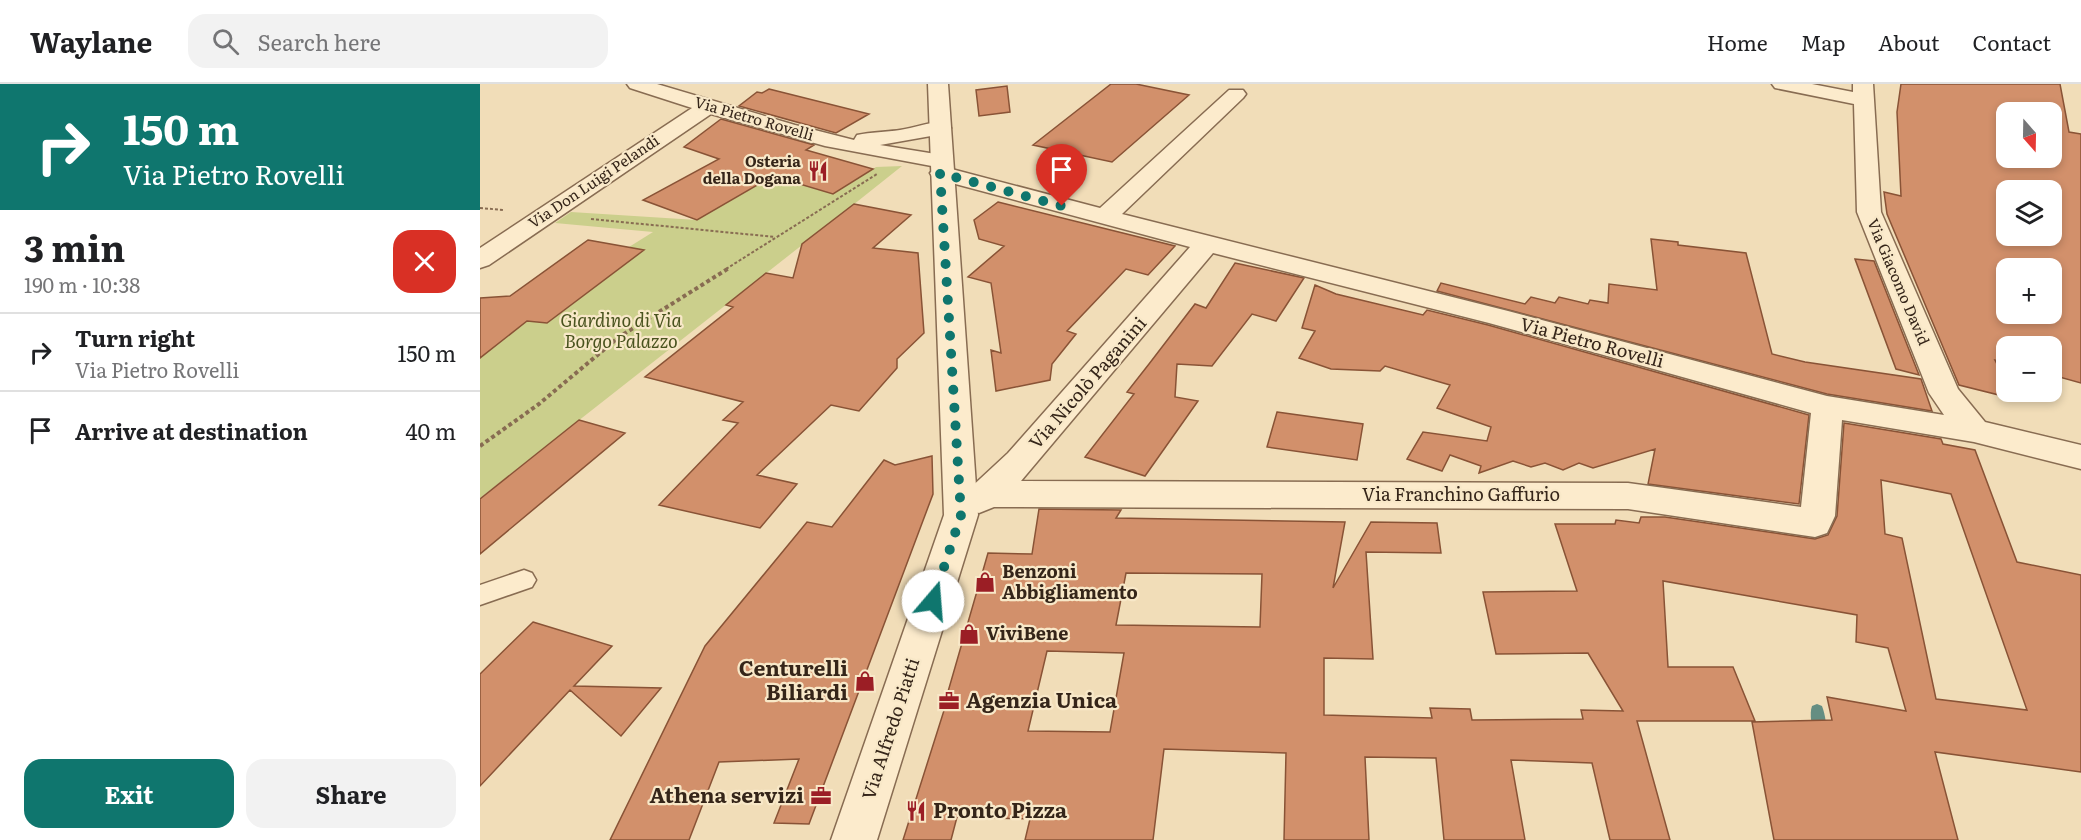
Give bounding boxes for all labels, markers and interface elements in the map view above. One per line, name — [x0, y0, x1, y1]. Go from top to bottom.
search box — [188, 14, 608, 68]
text: Waylane — [30, 20, 152, 62]
icon: search — [209, 25, 242, 58]
text: Search here — [257, 25, 381, 58]
text: Home — [1707, 26, 1768, 57]
text: Map — [1801, 26, 1845, 57]
text: About — [1878, 26, 1940, 57]
text: Contact — [1973, 26, 2051, 57]
street label: Via Pietro Rovelli — [692, 90, 817, 146]
text: 150 m — [123, 96, 239, 158]
north arrow — [1996, 102, 2062, 168]
map controls — [1996, 102, 2062, 402]
icon: right — [24, 108, 102, 186]
street label: Via Don Luigi Pelandi — [523, 128, 663, 233]
pin — [1036, 144, 1087, 206]
place label: Osteria della Dogana — [703, 149, 801, 189]
text: Via Pietro Rovelli — [123, 153, 345, 193]
icon: arrive — [1045, 153, 1078, 186]
restaurant icon: Osteria della Dogana — [806, 159, 830, 183]
button: layers — [1996, 180, 2062, 246]
street label: Via Giacomo David — [1862, 215, 1936, 348]
text: 3 min — [24, 220, 125, 273]
button: close — [393, 230, 456, 293]
button: + — [1996, 258, 2062, 324]
text: 190 m · 10:38 — [24, 269, 140, 299]
park label: Giardino di Via Borgo Palazzo — [560, 306, 682, 354]
street label: Via Pietro Rovelli — [1518, 309, 1667, 374]
street label: Via Nicolò Paganini — [1022, 310, 1152, 454]
text: Turn right — [75, 321, 195, 354]
icon: right — [24, 336, 57, 369]
text: 150 m — [397, 336, 456, 369]
button: − — [1996, 336, 2062, 402]
text: Via Pietro Rovelli — [75, 354, 239, 384]
icon: arrive — [24, 414, 57, 447]
text: Arrive at destination — [75, 414, 308, 447]
text: 40 m — [405, 414, 456, 447]
street label: Via Franchino Gaffurio — [1362, 480, 1560, 507]
place label: Benzoni Abbigliamento — [1002, 557, 1138, 605]
position arrow — [901, 569, 965, 633]
shop icon: Benzoni Abbigliamento — [973, 570, 997, 594]
place label: ViviBene — [986, 619, 1068, 646]
shop icon: ViviBene — [957, 622, 981, 646]
place label: Centurelli Biliardi — [739, 651, 848, 706]
street label: Via Alfredo Piatti — [854, 654, 925, 803]
shop icon: Centurelli Biliardi — [853, 669, 877, 693]
place label: Agenzia Unica — [966, 683, 1118, 714]
office icon: Agenzia Unica — [937, 689, 961, 713]
button: Exit — [24, 759, 234, 828]
button: Share — [246, 759, 456, 828]
place label: Athena servizi — [650, 778, 804, 809]
office icon: Athena servizi — [809, 784, 833, 808]
place label: Pronto Pizza — [933, 793, 1068, 824]
restaurant icon: Pronto Pizza — [904, 799, 928, 823]

